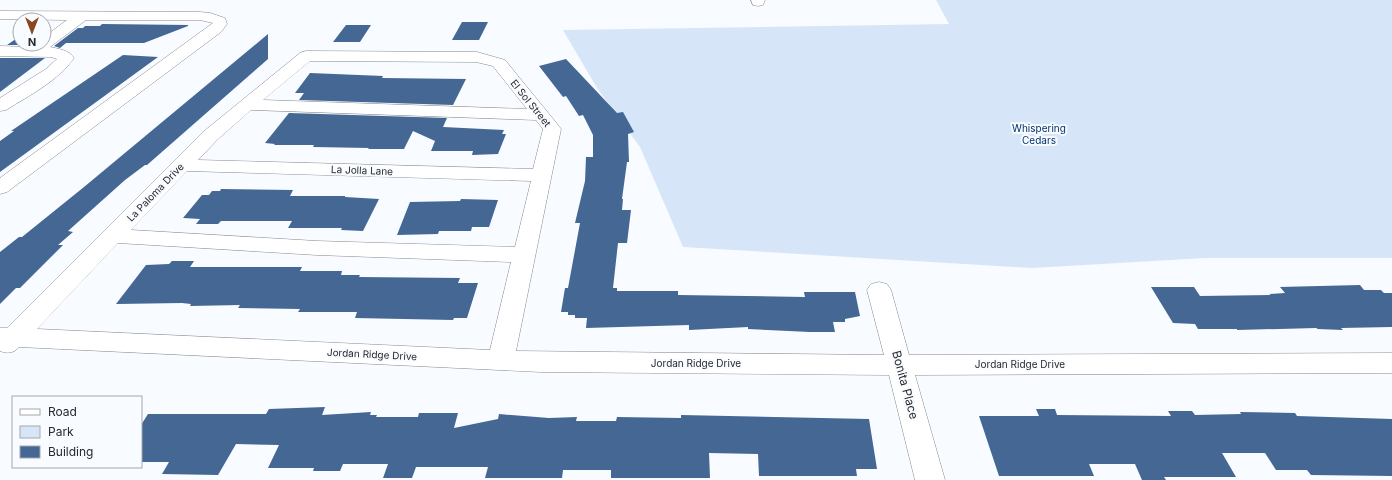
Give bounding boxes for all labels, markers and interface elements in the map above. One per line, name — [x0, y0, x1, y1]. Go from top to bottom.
north arrow — [12, 12, 52, 52]
text: N — [28, 35, 36, 49]
street label: El Sol Street — [508, 77, 554, 130]
park label: Whispering Cedars — [1012, 122, 1066, 146]
street label: La Paloma Drive — [124, 160, 186, 224]
street label: La Jolla Lane — [331, 163, 393, 177]
street label: Jordan Ridge Drive — [327, 346, 418, 362]
street label: Bonita Place — [889, 349, 922, 421]
street label: Jordan Ridge Drive — [651, 357, 741, 369]
street label: Jordan Ridge Drive — [975, 358, 1065, 370]
legend — [12, 396, 142, 468]
text: Road — [48, 404, 77, 419]
text: Park — [48, 424, 74, 439]
text: Building — [48, 444, 93, 459]

